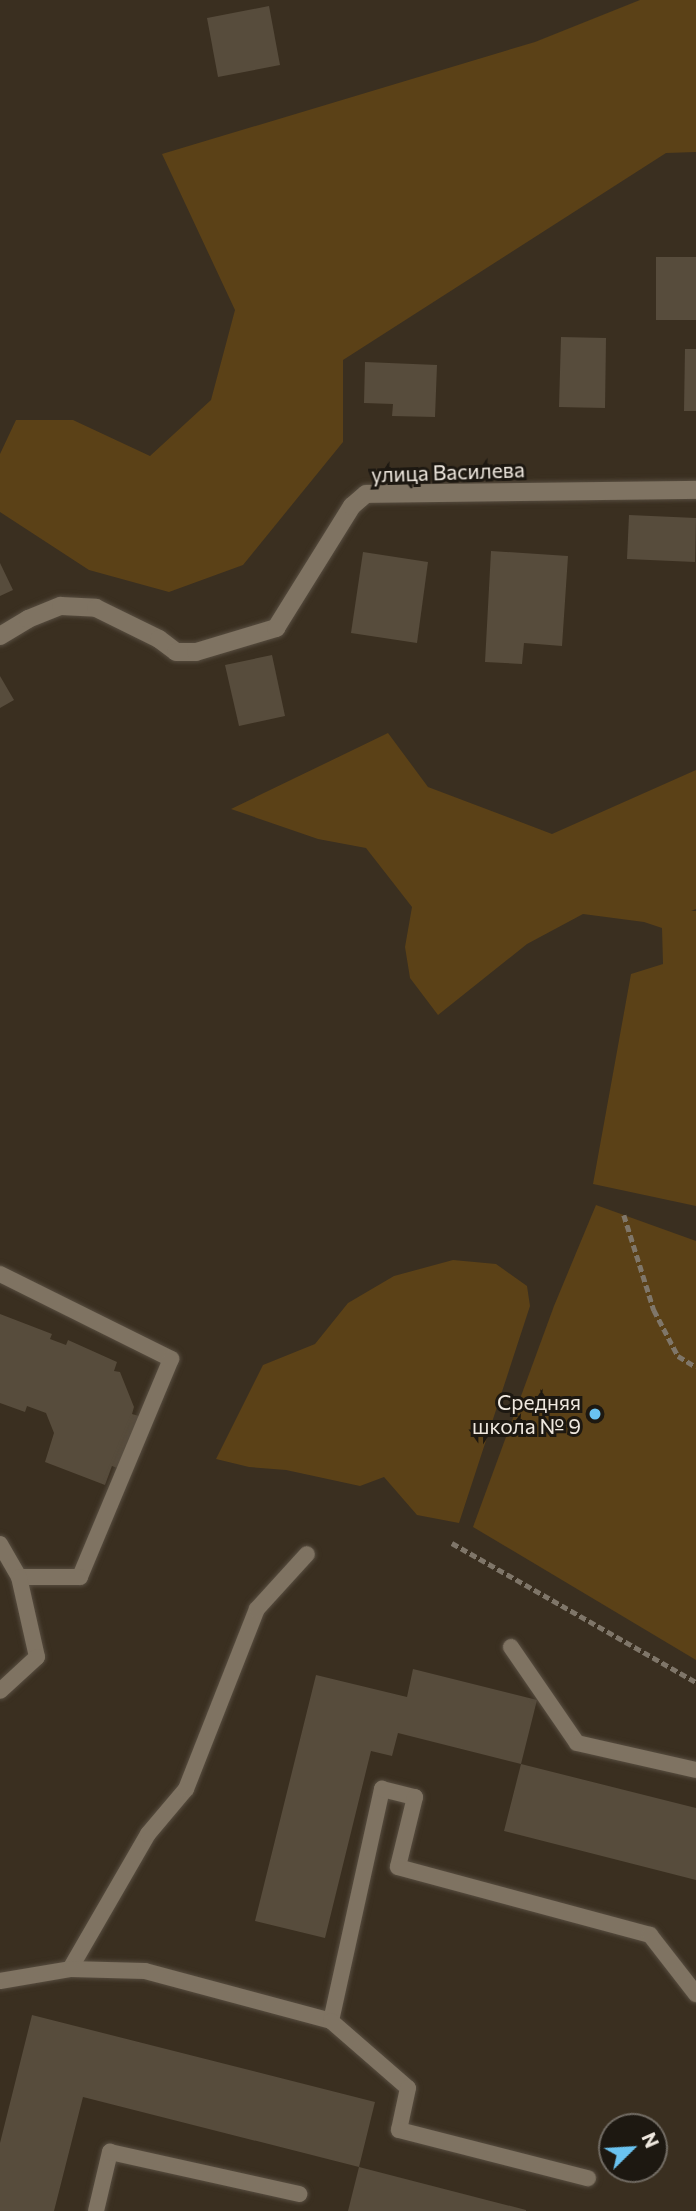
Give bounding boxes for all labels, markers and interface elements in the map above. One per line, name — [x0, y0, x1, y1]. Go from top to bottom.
street label: улица Василева — [371, 457, 525, 487]
place label: Средняя школа № 9 — [472, 1389, 581, 1439]
marker: Средняя школа № 9 — [587, 1406, 603, 1422]
north arrow — [598, 2113, 668, 2183]
text: N — [637, 2129, 664, 2151]

